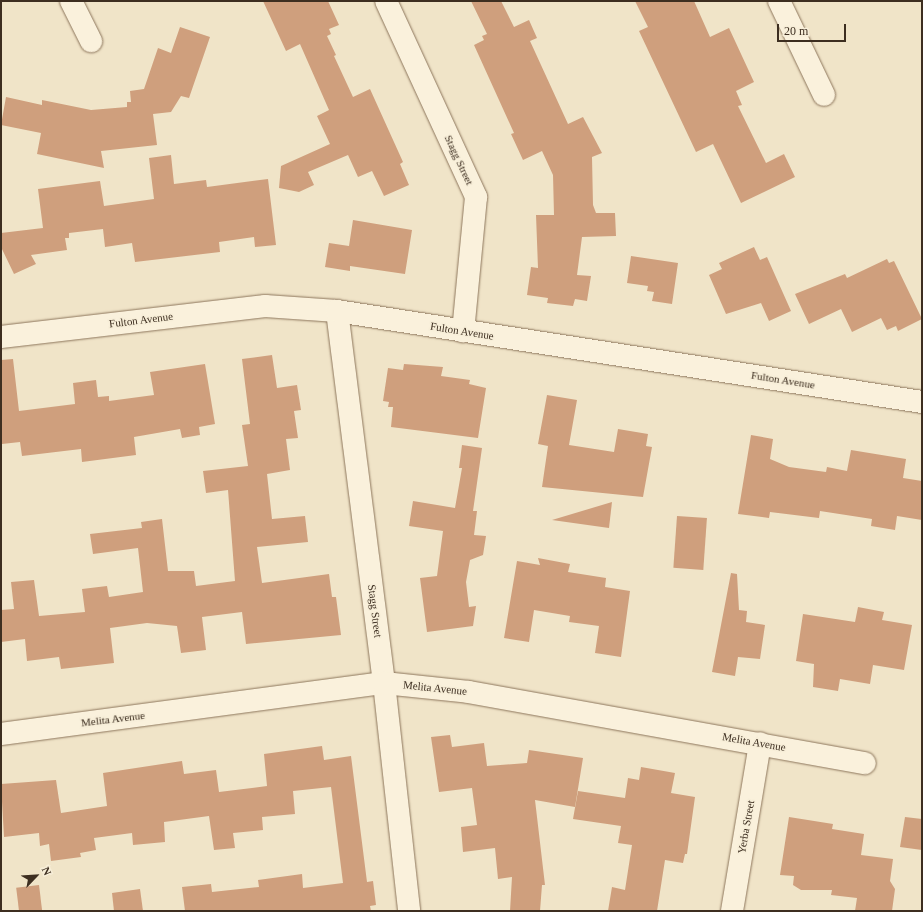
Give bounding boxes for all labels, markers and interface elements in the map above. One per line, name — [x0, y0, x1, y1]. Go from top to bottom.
scale bar — [779, 16, 848, 42]
text: 20 m — [784, 24, 808, 38]
street label: Stagg Street — [442, 133, 476, 187]
street label: Fulton Avenue — [108, 309, 174, 331]
street label: Fulton Avenue — [429, 319, 495, 343]
street label: Fulton Avenue — [750, 368, 816, 392]
street label: Stagg Street — [365, 584, 385, 638]
street label: Melita Avenue — [402, 678, 468, 698]
street label: Melita Avenue — [80, 708, 146, 730]
street label: Melita Avenue — [721, 730, 787, 754]
street label: Yerba Street — [735, 799, 757, 855]
north arrow — [16, 856, 56, 896]
text: N — [40, 865, 54, 877]

